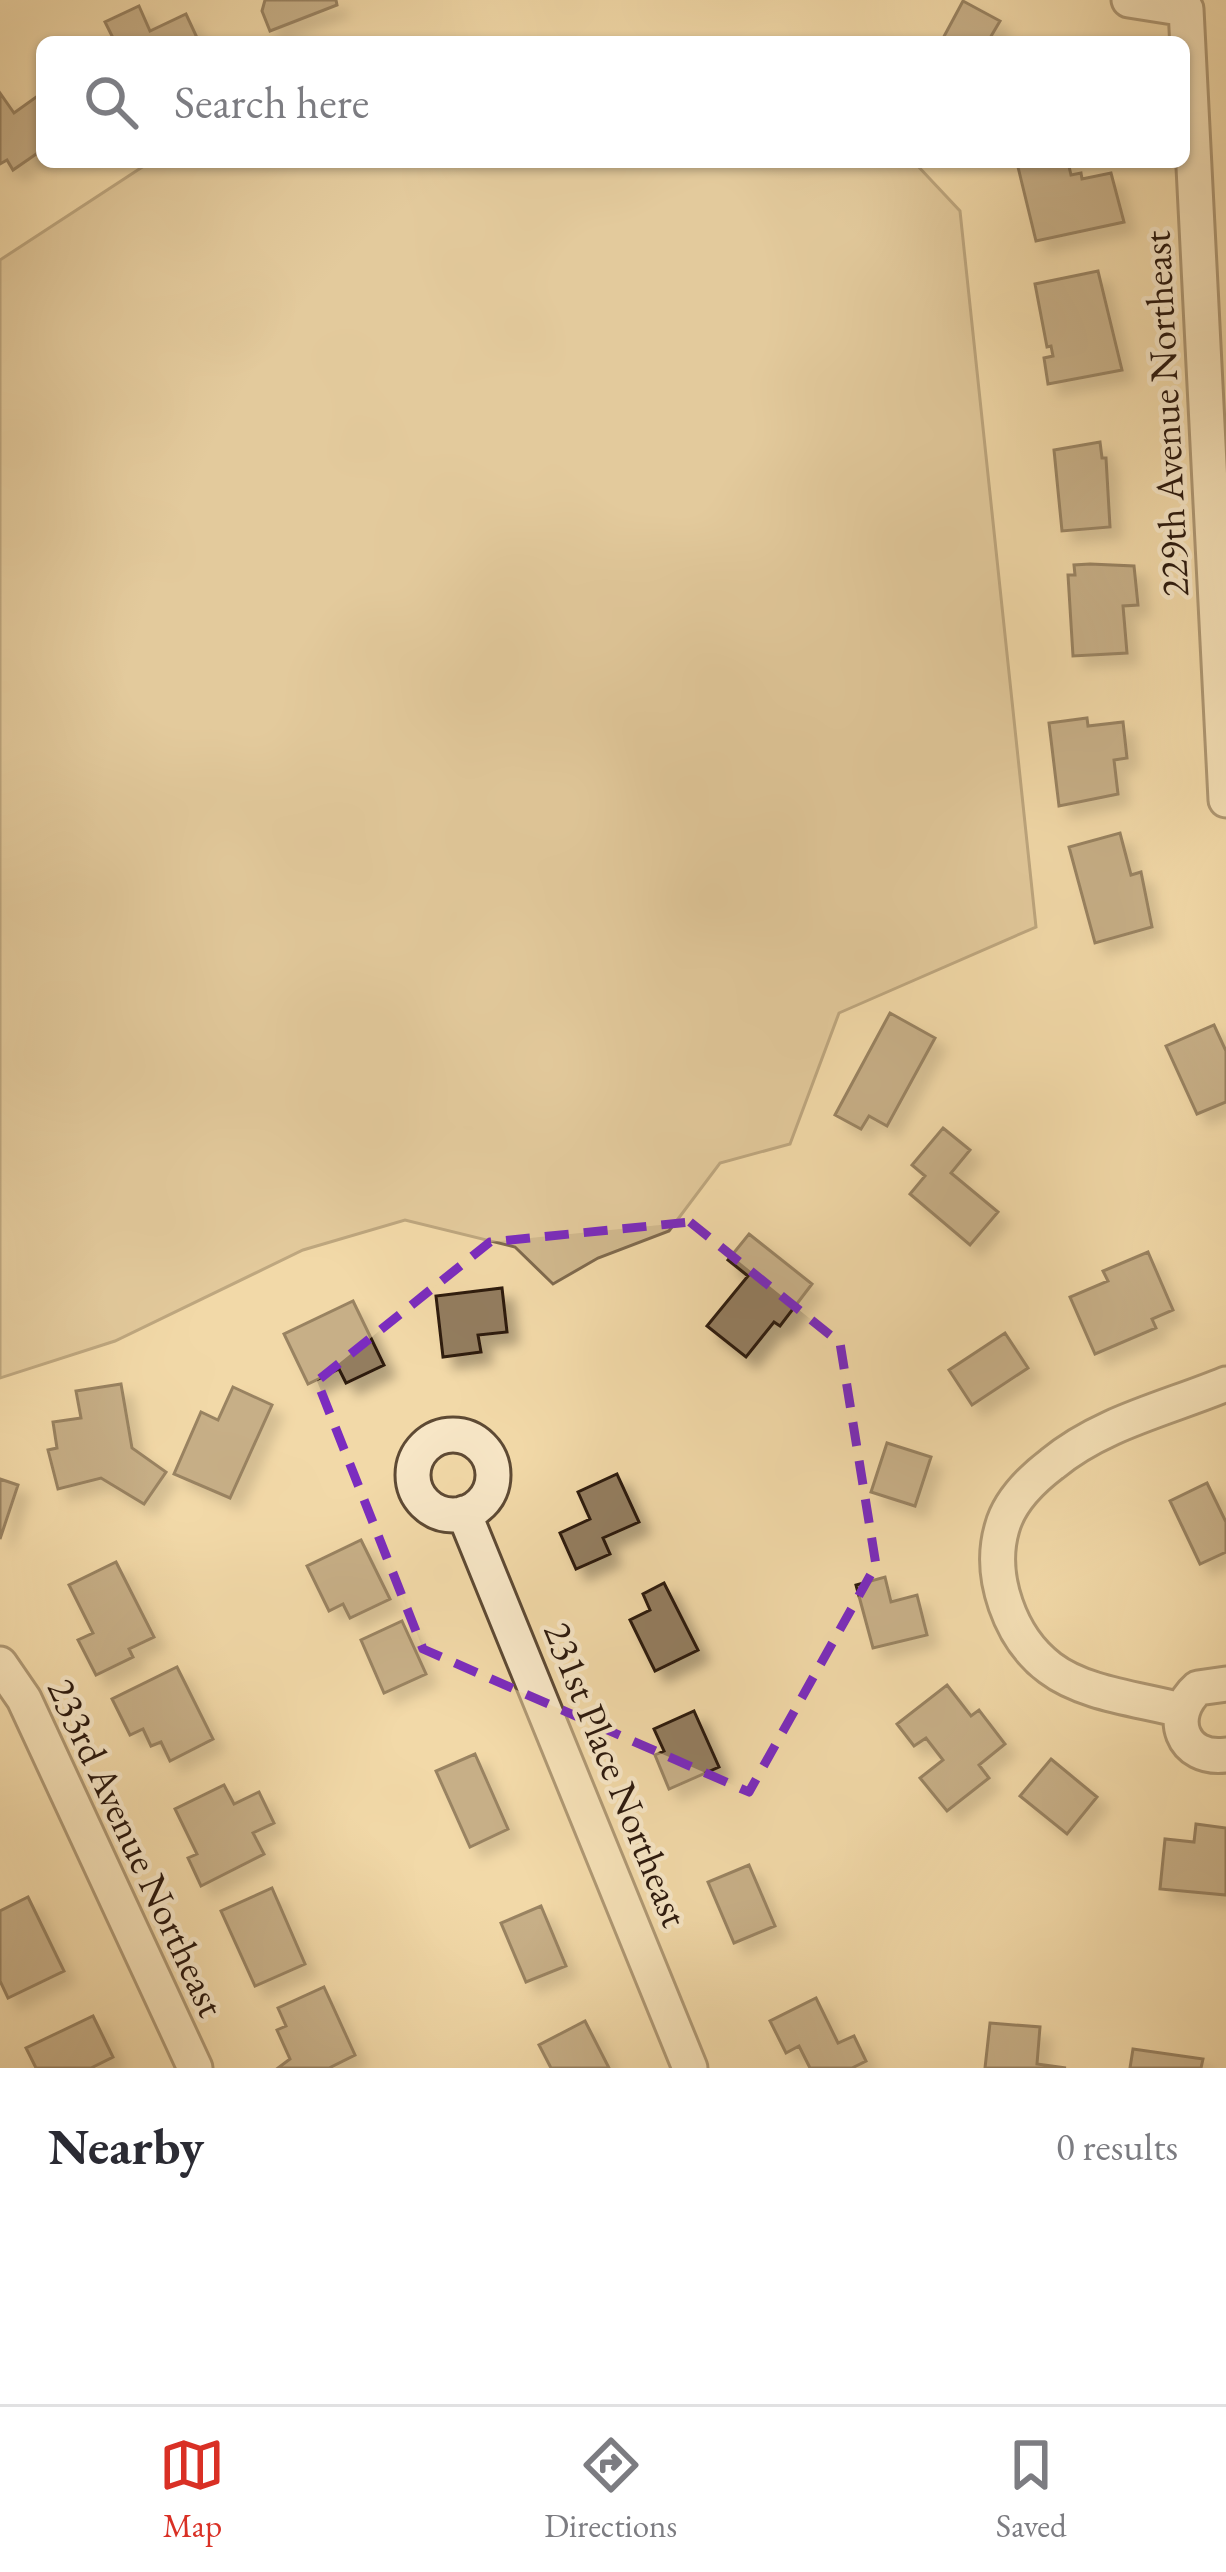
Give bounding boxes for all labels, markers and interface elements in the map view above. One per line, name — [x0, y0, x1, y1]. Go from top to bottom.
search box — [36, 36, 1190, 168]
icon: search — [78, 69, 144, 135]
text: Search here — [174, 73, 369, 131]
street label: 229th Avenue Northeast — [1130, 229, 1201, 599]
street label: 231st Place Northeast — [532, 1614, 701, 1934]
street label: 233rd Avenue Northeast — [36, 1670, 237, 2025]
text: Nearby — [48, 2113, 204, 2179]
text: 0 results — [1056, 2121, 1178, 2172]
tab: Map — [159, 2432, 225, 2547]
tab: Directions — [544, 2432, 677, 2547]
tab: Saved — [996, 2432, 1067, 2547]

